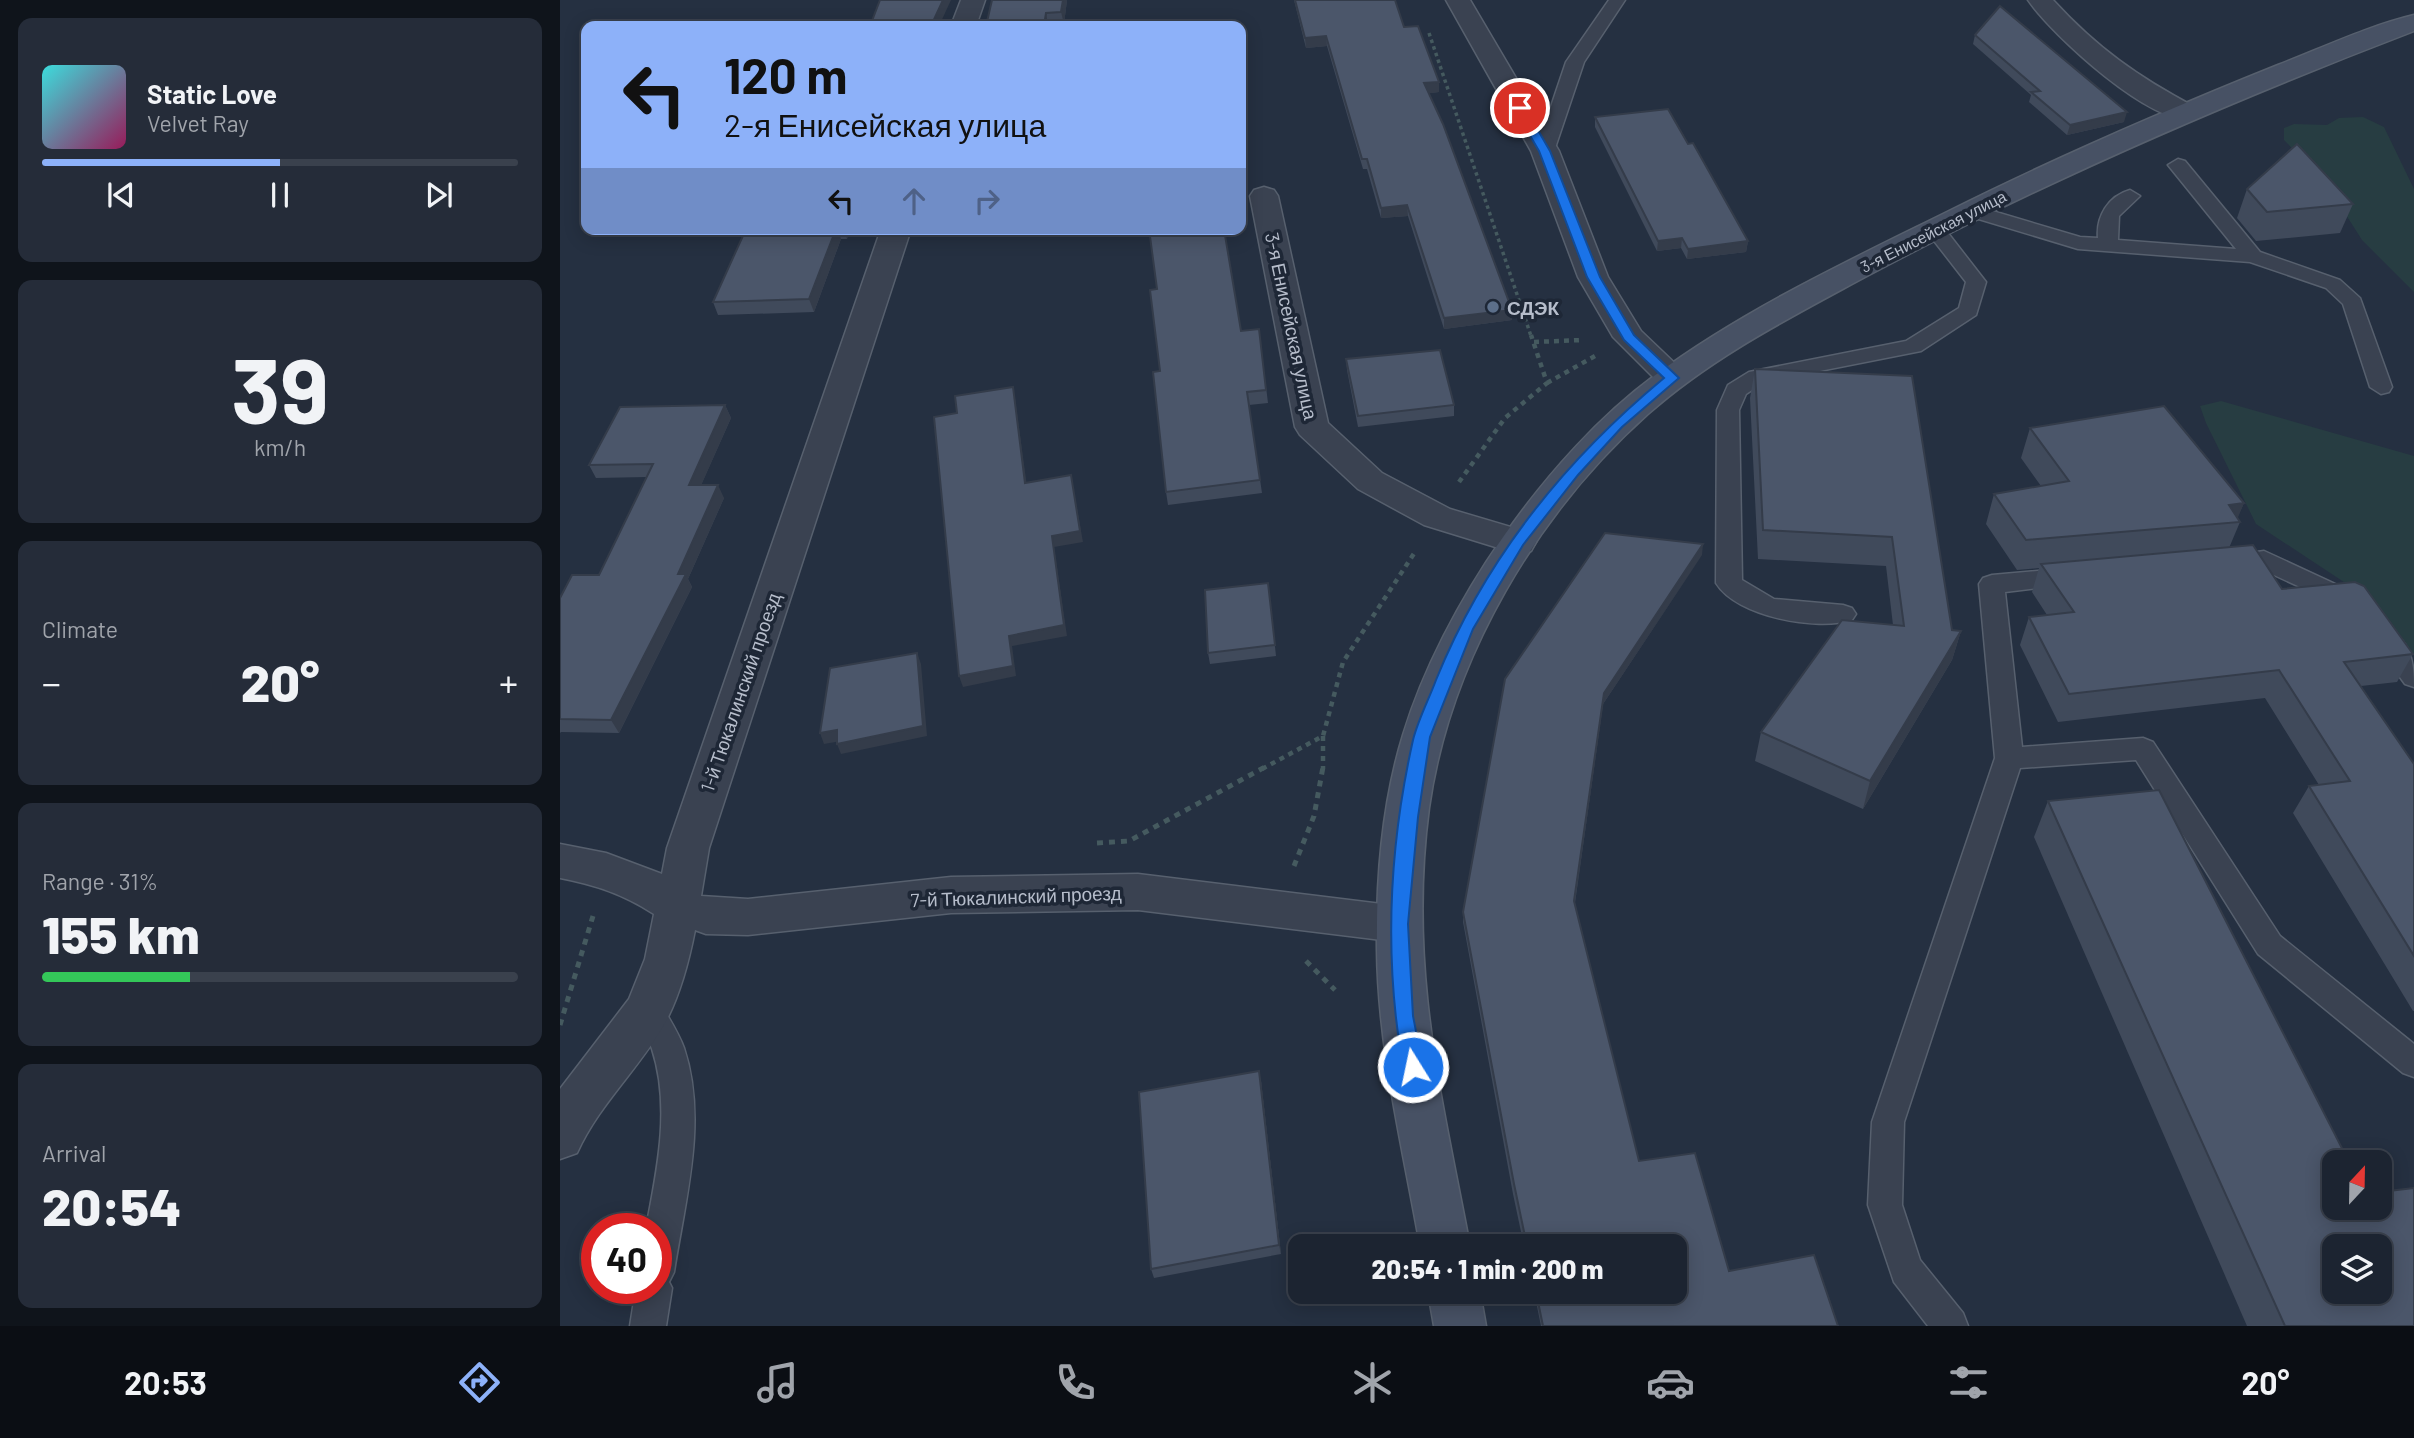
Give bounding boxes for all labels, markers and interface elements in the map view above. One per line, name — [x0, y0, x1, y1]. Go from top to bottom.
text: 120 m — [724, 45, 847, 104]
icon: left — [609, 49, 700, 140]
text: Static Love — [147, 78, 277, 109]
pin — [1490, 78, 1550, 138]
icon: arrive — [1501, 89, 1539, 127]
text: 2-я Енисейская улица — [724, 105, 1046, 143]
text: Velvet Ray — [147, 109, 249, 137]
icon: previous — [102, 176, 140, 214]
icon: pause — [261, 176, 299, 214]
icon: next — [420, 176, 458, 214]
icon: left — [822, 182, 860, 220]
icon: ahead — [895, 182, 933, 220]
icon: right — [968, 182, 1006, 220]
street label: 3-я Енисейская улица — [1857, 186, 2009, 276]
street label: 3-я Енисейская улица — [1261, 230, 1323, 422]
place label: СДЭК — [1507, 296, 1560, 319]
marker: СДЭК — [1485, 299, 1501, 315]
text: 39 — [231, 333, 329, 442]
text: km/h — [254, 433, 306, 461]
street label: 1-й Тюкалинский проезд — [695, 590, 785, 794]
text: Climate — [42, 615, 118, 643]
text: 20° — [241, 650, 319, 712]
text: − — [42, 659, 61, 705]
text: + — [499, 659, 518, 705]
text: Range · 31% — [42, 867, 158, 895]
street label: 7-й Тюкалинский проезд — [910, 881, 1122, 911]
text: 155 km — [42, 902, 200, 964]
position arrow — [1376, 1030, 1450, 1104]
text: Arrival — [42, 1139, 106, 1167]
north arrow — [2322, 1150, 2392, 1220]
map controls — [2322, 1150, 2392, 1304]
text: 20:54 — [42, 1174, 182, 1236]
speed limit sign: 40 — [581, 1213, 672, 1304]
button: layers — [2322, 1234, 2392, 1304]
text: 20:54 · 1 min · 200 m — [1372, 1253, 1603, 1284]
icon: directions — [455, 1358, 504, 1407]
icon: music — [753, 1358, 802, 1407]
icon: phone — [1051, 1358, 1100, 1407]
icon: climate — [1348, 1358, 1397, 1407]
icon: car — [1646, 1358, 1695, 1407]
icon: filters — [1944, 1358, 1993, 1407]
text: 20:53 — [124, 1363, 207, 1401]
text: 20° — [2241, 1363, 2290, 1401]

